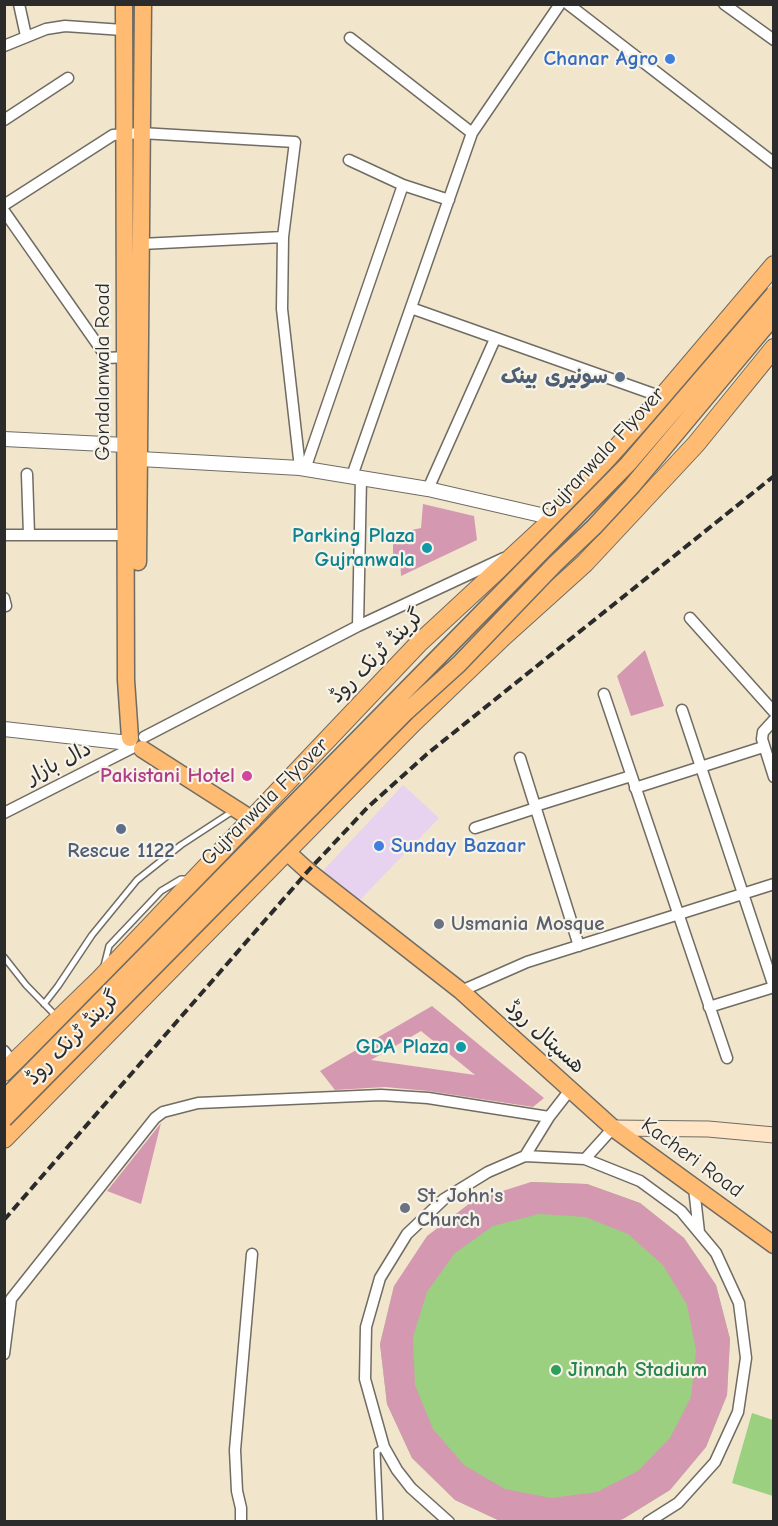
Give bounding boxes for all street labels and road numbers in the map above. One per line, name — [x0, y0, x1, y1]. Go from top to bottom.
street label: Gondalanwala Road — [90, 283, 116, 461]
street label: Gujranwala Flyover — [536, 382, 670, 524]
street label: گرینڈ ٹرنک روڈ — [324, 603, 430, 709]
street label: Gujranwala Flyover — [196, 733, 334, 871]
street label: دال بازار — [22, 736, 96, 790]
street label: گرینڈ ٹرنک روڈ — [20, 985, 126, 1091]
street label: ھسپتال روڈ — [500, 995, 590, 1079]
street label: Kacheri Road — [636, 1113, 748, 1203]

